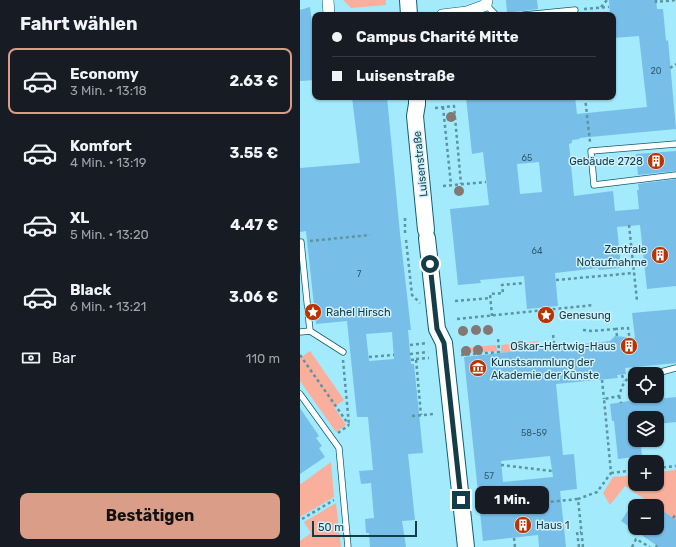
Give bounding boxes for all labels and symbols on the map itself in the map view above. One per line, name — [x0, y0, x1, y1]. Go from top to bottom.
house number: 20 — [651, 66, 662, 76]
street label: Luisenstraße — [411, 130, 430, 198]
building icon: Gebäude 2728 — [646, 151, 666, 171]
house number: 65 — [522, 153, 532, 163]
place label: Gebäude 2728 — [569, 155, 643, 168]
place label: Zentrale Notaufnahme — [576, 243, 647, 269]
building icon: Zentrale Notaufnahme — [650, 245, 670, 265]
house number: 64 — [531, 246, 543, 256]
route start — [421, 255, 439, 273]
house number: 7 — [357, 269, 362, 279]
place icon: Rahel Hirsch — [303, 302, 323, 322]
place icon: Genesung — [536, 305, 556, 325]
place label: Rahel Hirsch — [326, 306, 391, 319]
place label: Genesung — [559, 309, 611, 322]
building icon: Oskar-Hertwig-Haus — [619, 336, 639, 356]
place label: Oskar-Hertwig-Haus — [510, 340, 616, 353]
place label: Kunstsammlung der Akademie der Künste — [491, 356, 599, 382]
museum icon: Kunstsammlung der Akademie der Künste — [468, 358, 488, 378]
house number: 58-59 — [521, 428, 547, 438]
house number: 57 — [484, 471, 494, 481]
callout: 1 Min. — [475, 486, 549, 514]
route end — [452, 491, 470, 509]
building icon: Haus 1 — [513, 515, 533, 535]
scale bar — [312, 519, 417, 538]
place label: Haus 1 — [536, 519, 570, 532]

